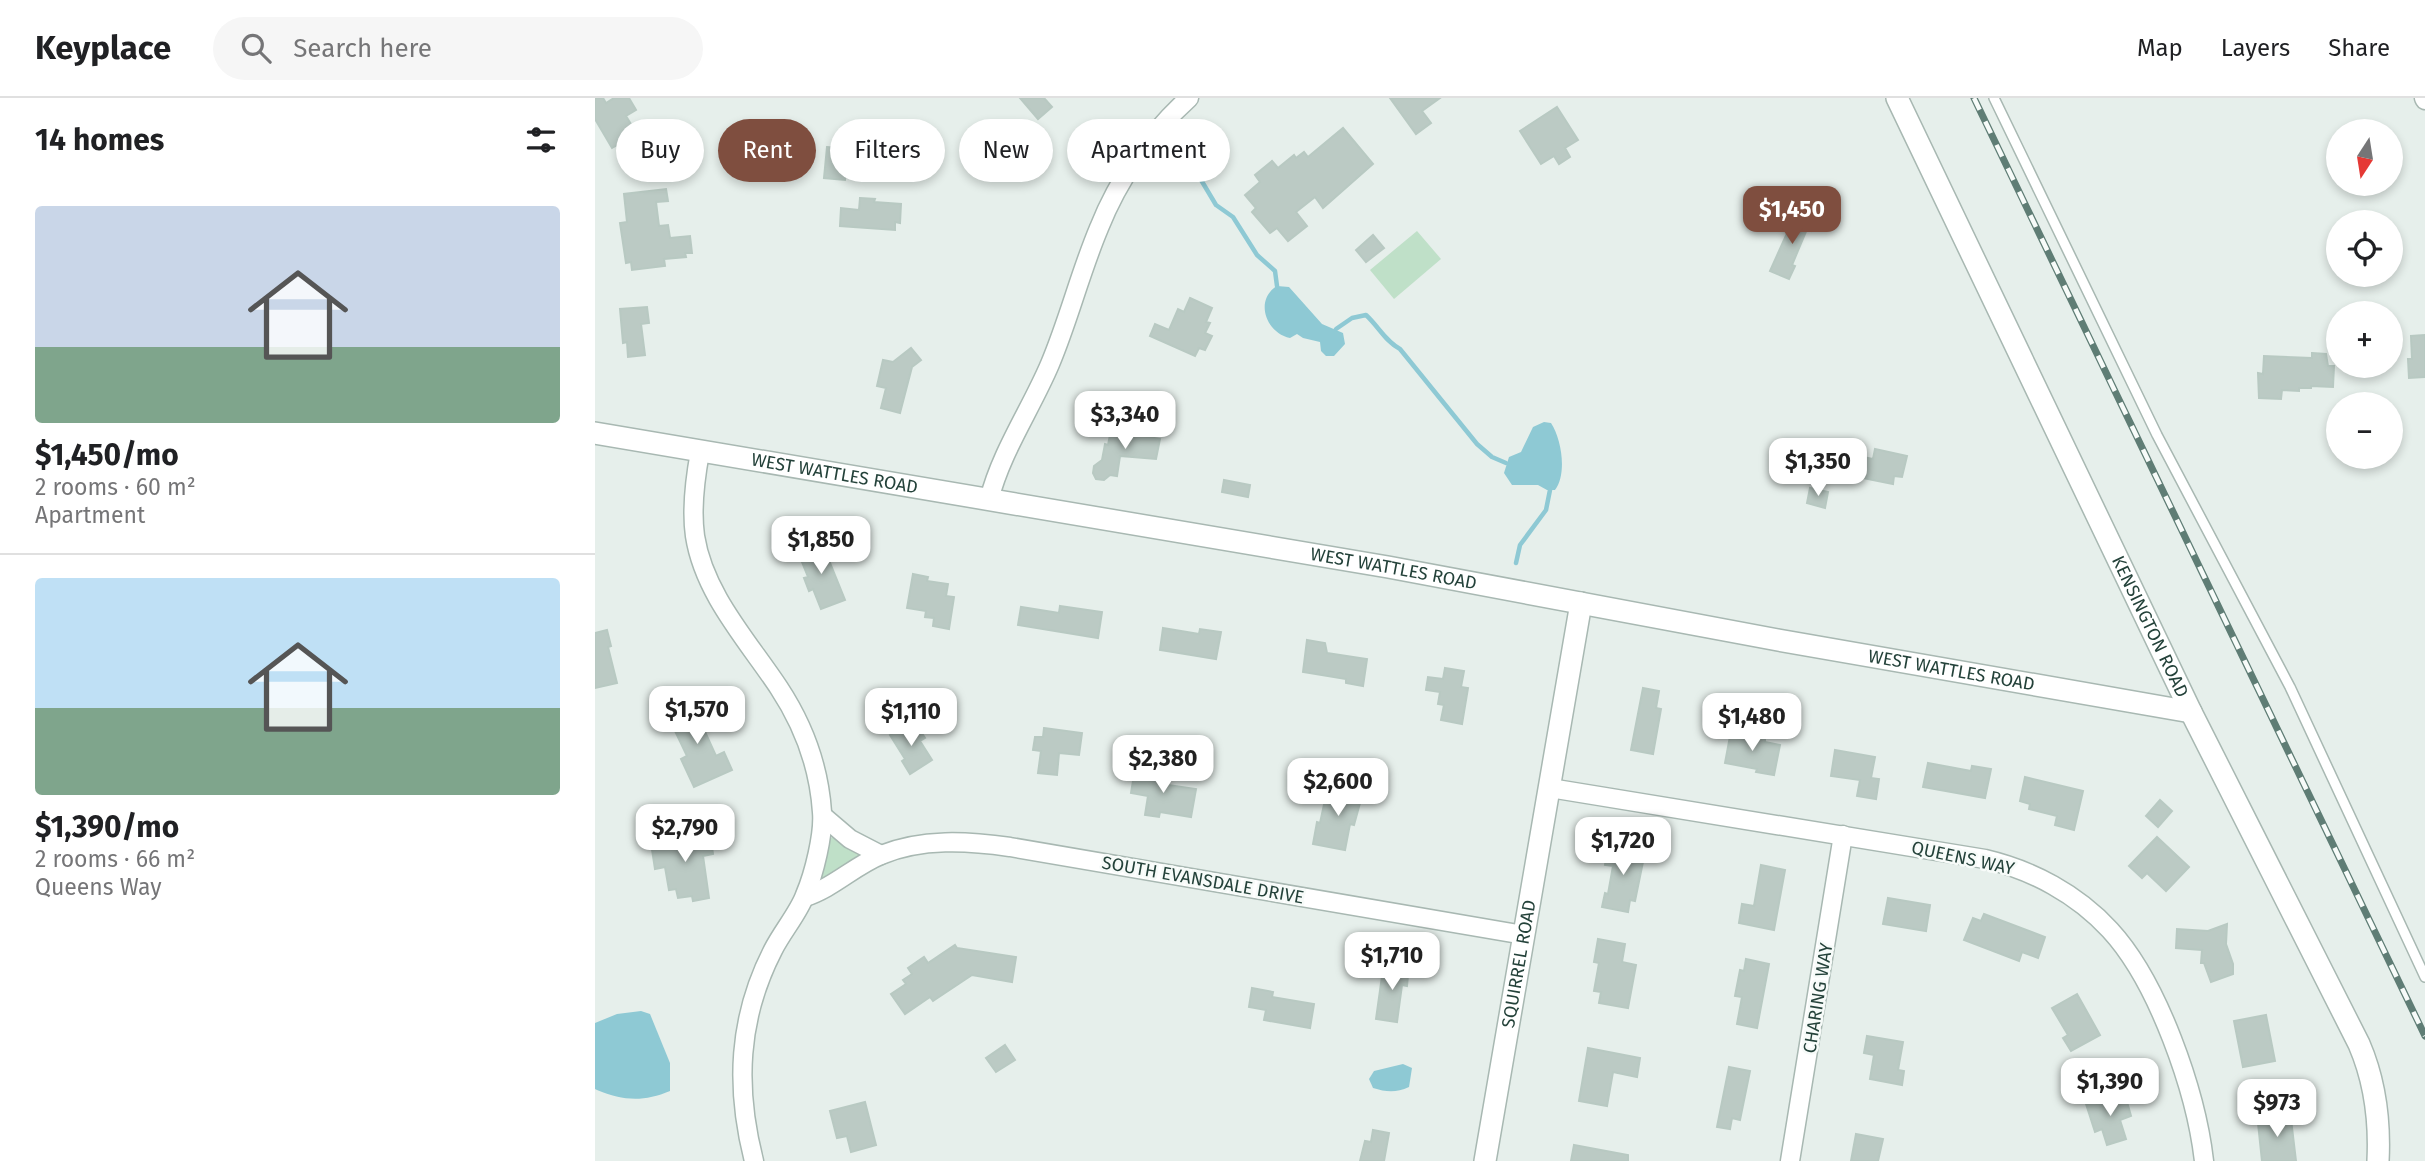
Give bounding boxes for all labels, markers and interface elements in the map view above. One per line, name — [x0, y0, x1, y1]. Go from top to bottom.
search box — [213, 17, 703, 80]
text: Keyplace — [35, 28, 171, 68]
icon: search — [237, 29, 275, 67]
text: Search here — [293, 33, 432, 64]
text: Map — [2137, 34, 2183, 62]
text: Layers — [2221, 34, 2290, 62]
text: Share — [2328, 34, 2390, 62]
chip: Buy — [616, 119, 704, 182]
chip: Rent — [718, 119, 816, 182]
chip: Filters — [830, 119, 945, 182]
chip: New — [959, 119, 1053, 182]
chip: Apartment — [1067, 119, 1230, 182]
north arrow — [2326, 119, 2403, 196]
map controls — [2326, 119, 2403, 469]
icon: filters — [522, 121, 560, 159]
text: 14 homes — [35, 122, 164, 158]
pin: $1,450 — [1735, 186, 1849, 246]
text: $1,450 — [1759, 195, 1825, 223]
button: locate — [2326, 210, 2403, 287]
icon: home — [235, 252, 361, 378]
button: + — [2326, 301, 2403, 378]
pin: $3,340 — [1068, 392, 1182, 451]
button: − — [2326, 392, 2403, 469]
text: $3,340 — [1091, 400, 1159, 428]
text: $1,450/mo — [35, 437, 179, 473]
pin: $1,350 — [1761, 438, 1875, 498]
text: $1,350 — [1785, 447, 1851, 475]
street label: WEST WATTLES ROAD — [750, 449, 920, 498]
text: 2 rooms · 60 m² — [35, 473, 196, 501]
text: Apartment — [35, 501, 145, 529]
pin: $1,850 — [764, 517, 878, 576]
text: $1,850 — [787, 525, 855, 553]
street label: WEST WATTLES ROAD — [1309, 543, 1479, 594]
street label: KENSINGTON ROAD — [2107, 552, 2193, 701]
icon: home — [235, 624, 361, 750]
street label: WEST WATTLES ROAD — [1866, 645, 2036, 696]
pin: $1,570 — [640, 686, 754, 746]
pin: $1,110 — [854, 688, 968, 748]
pin: $1,480 — [1695, 694, 1809, 753]
text: $1,570 — [665, 695, 729, 723]
text: $1,110 — [881, 697, 941, 725]
text: $1,480 — [1718, 702, 1786, 730]
pin: $2,380 — [1106, 736, 1220, 795]
text: $2,380 — [1129, 744, 1197, 772]
pin: $2,600 — [1281, 758, 1395, 818]
text: $2,600 — [1303, 767, 1373, 795]
pin: $2,790 — [628, 804, 742, 864]
text: $1,390/mo — [35, 809, 179, 845]
text: $2,790 — [652, 813, 718, 841]
pin: $1,720 — [1566, 818, 1680, 877]
text: $1,720 — [1591, 826, 1655, 854]
street label: QUEENS WAY — [1910, 836, 2017, 880]
text: 2 rooms · 66 m² — [35, 845, 195, 873]
street label: SOUTH EVANSDALE DRIVE — [1100, 851, 1306, 909]
text: Queens Way — [35, 873, 161, 901]
street label: SQUIRREL ROAD — [1497, 898, 1541, 1030]
pin: $1,710 — [1335, 932, 1449, 992]
text: $1,710 — [1361, 941, 1423, 969]
street label: CHARING WAY — [1798, 941, 1838, 1055]
pin: $1,390 — [2053, 1058, 2167, 1118]
text: $1,390 — [2077, 1067, 2143, 1095]
pin: $973 — [2236, 1080, 2318, 1139]
text: $973 — [2253, 1088, 2301, 1116]

